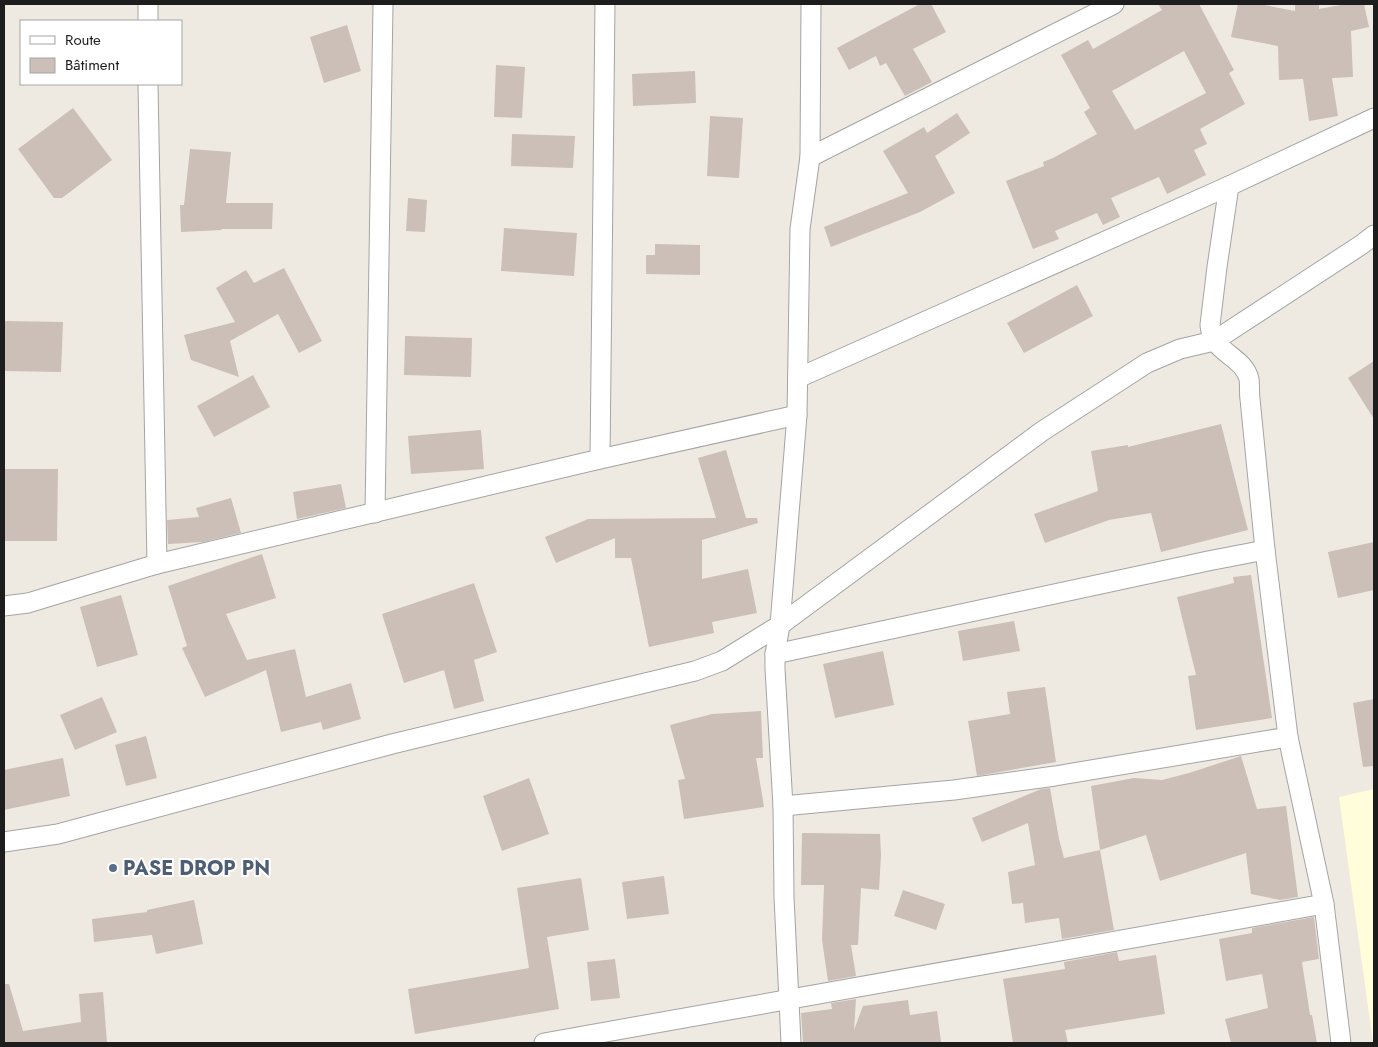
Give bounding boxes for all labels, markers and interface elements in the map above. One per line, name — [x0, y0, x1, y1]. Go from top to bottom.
legend — [20, 20, 182, 85]
text: Route — [65, 29, 101, 51]
text: Bâtiment — [65, 54, 119, 76]
place label: PASE DROP PN — [123, 854, 270, 883]
marker: PASE DROP PN — [107, 862, 119, 874]

